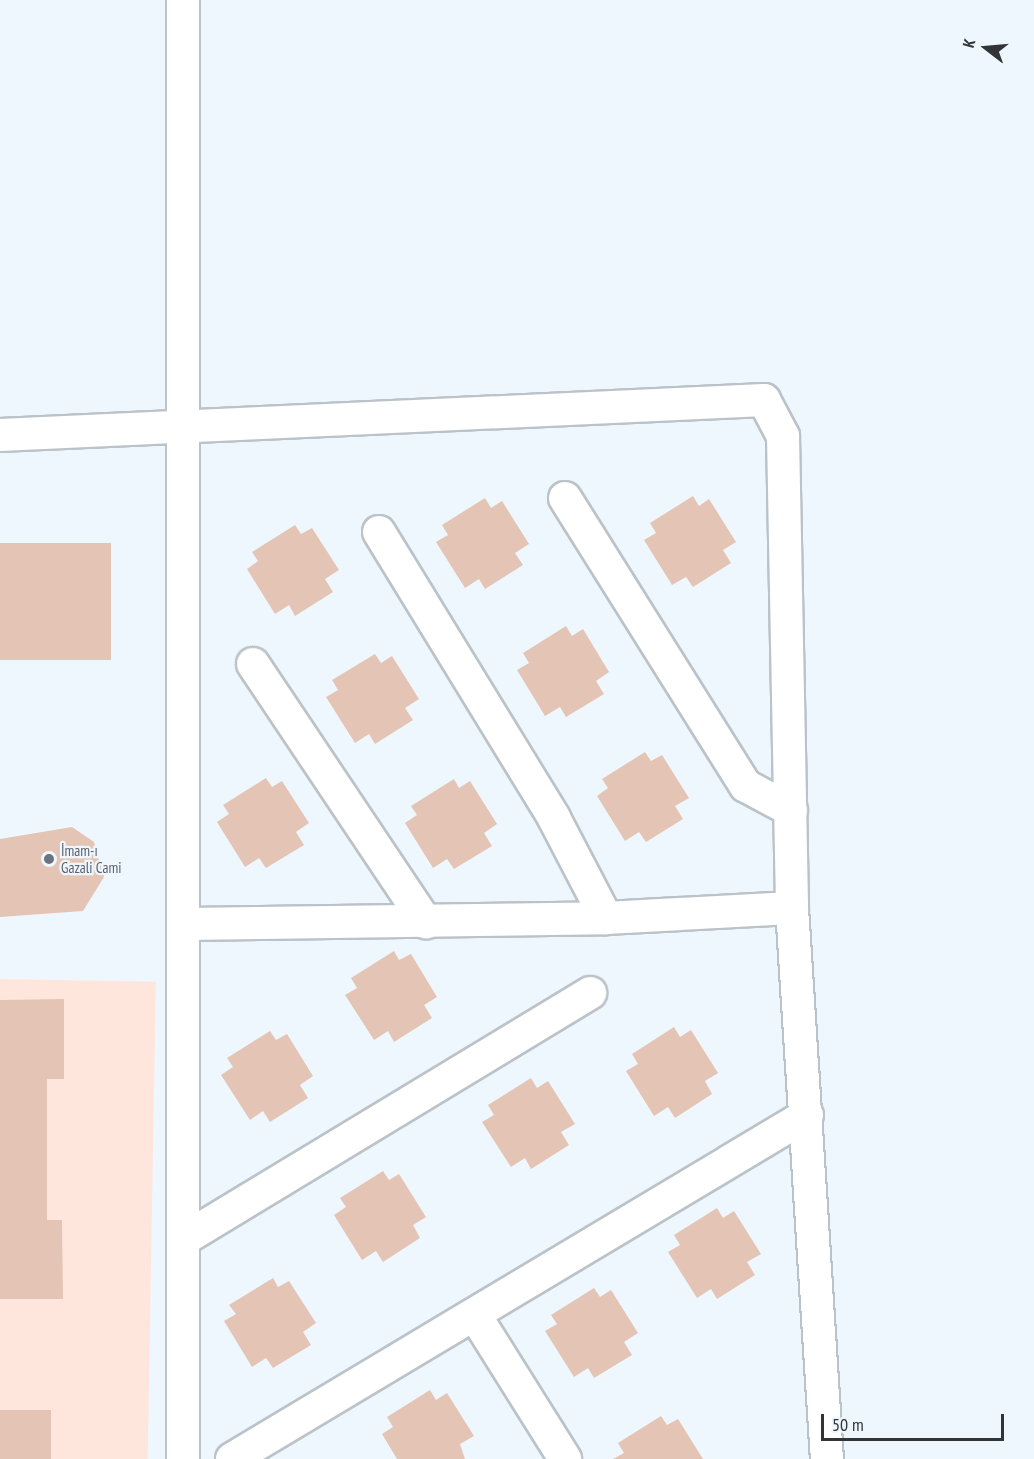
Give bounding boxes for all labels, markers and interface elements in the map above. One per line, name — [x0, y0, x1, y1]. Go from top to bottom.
north arrow — [956, 18, 1016, 78]
text: K — [958, 36, 979, 50]
place label: İmam-ı Gazali Cami — [61, 841, 121, 876]
marker: İmam-ı Gazali Cami — [42, 852, 56, 866]
scale bar — [824, 1402, 1007, 1440]
text: 50 m — [832, 1413, 864, 1436]

